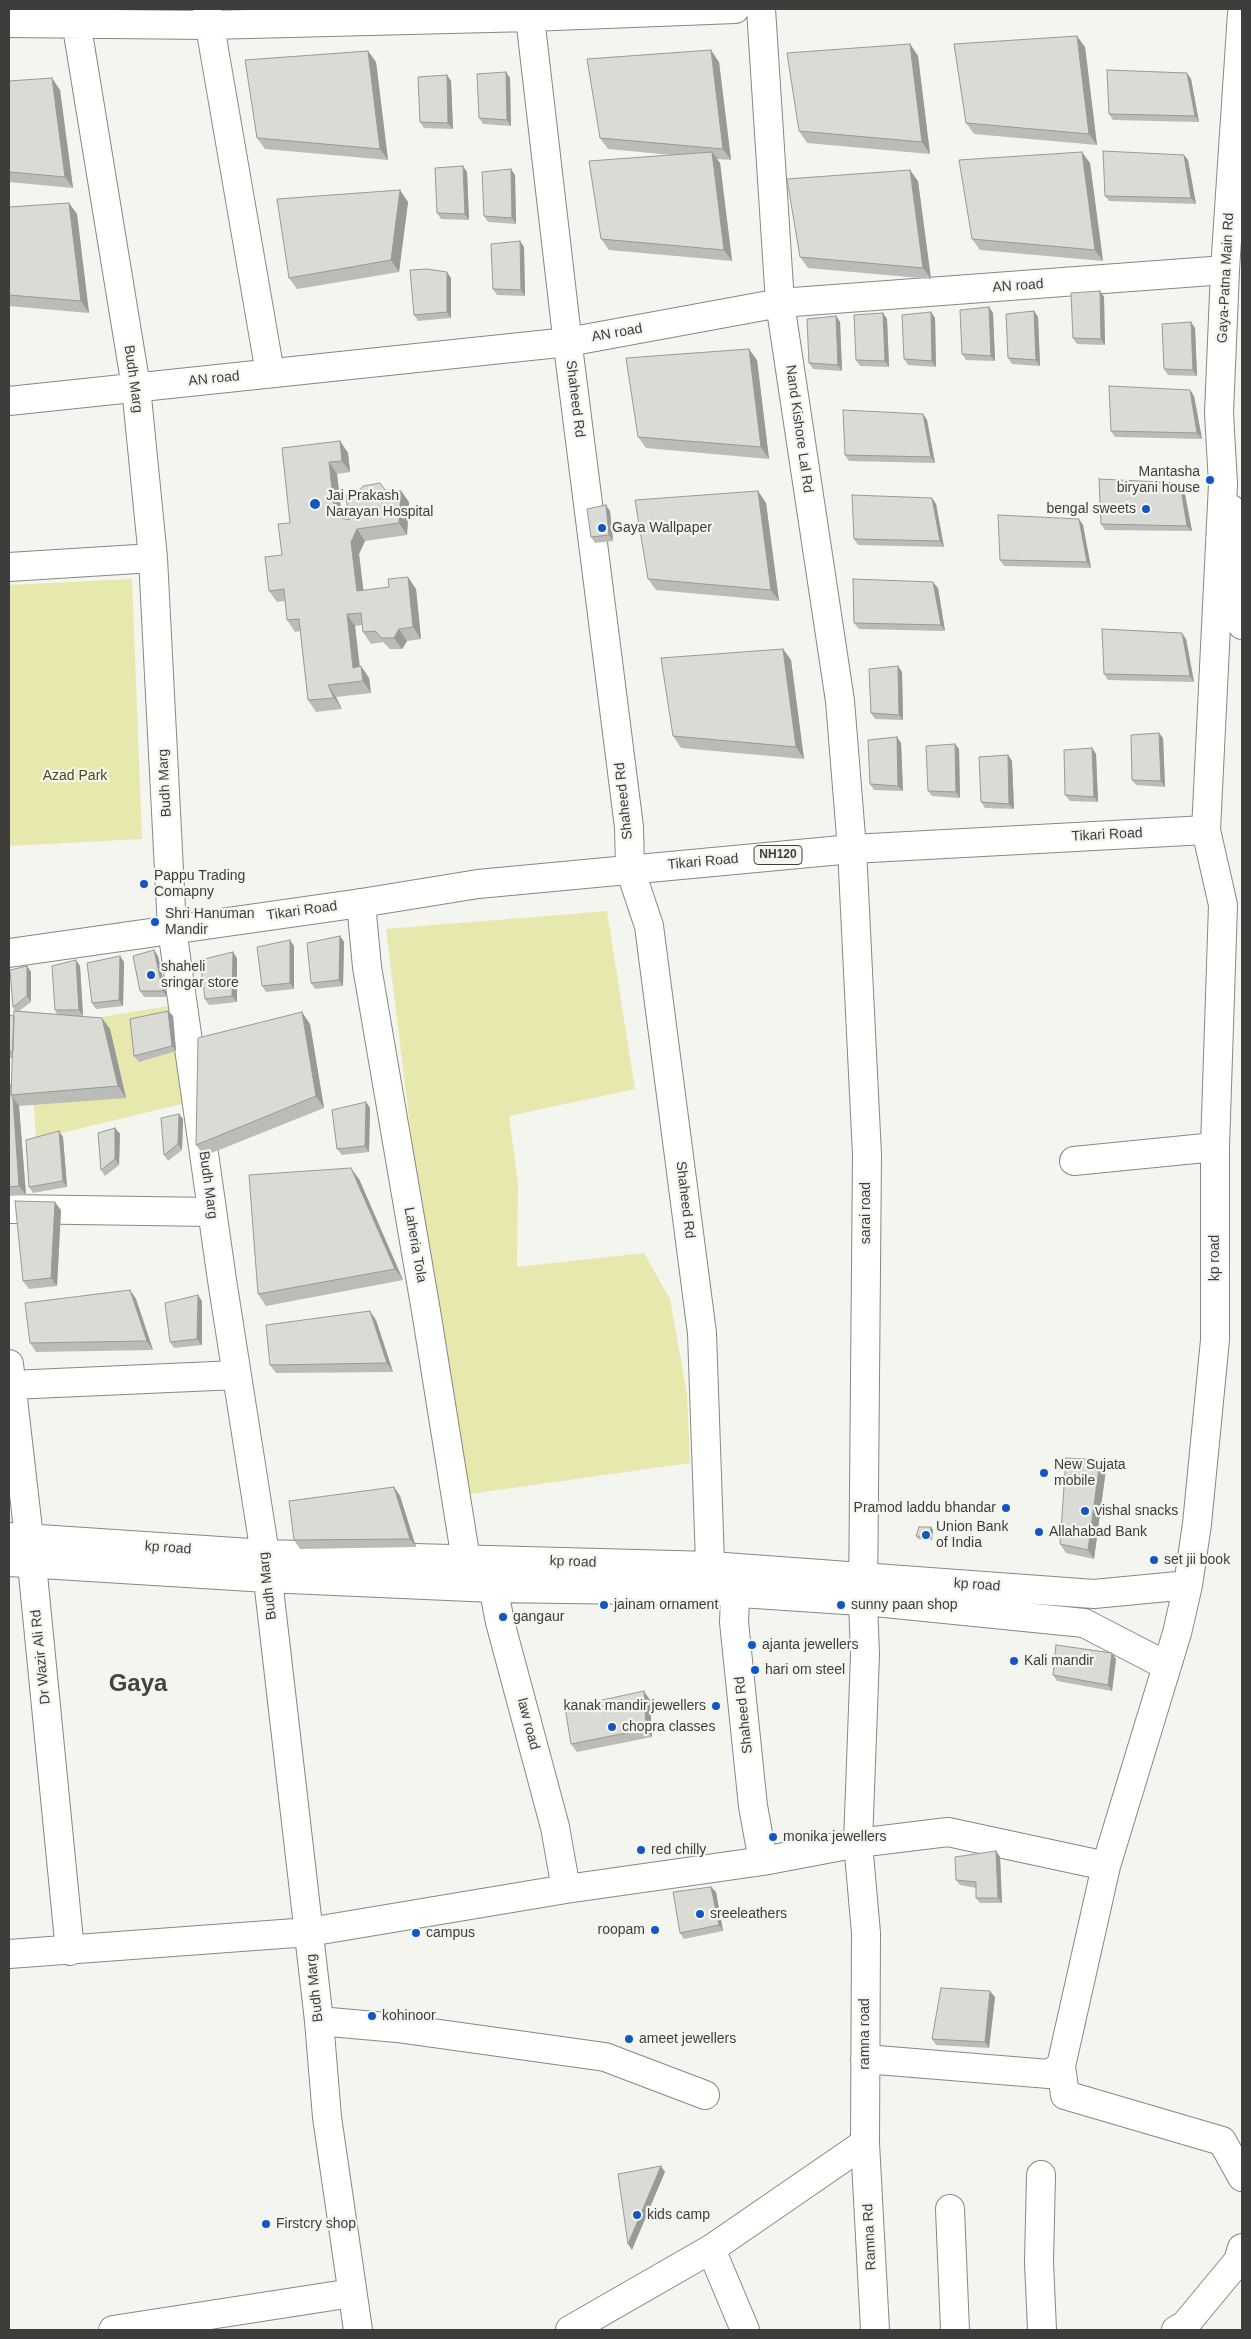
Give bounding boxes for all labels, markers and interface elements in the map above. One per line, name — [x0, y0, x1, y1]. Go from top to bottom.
street label: Gaya-Patna Main Rd — [1214, 212, 1238, 344]
street label: AN road — [992, 276, 1044, 296]
street label: AN road — [590, 320, 644, 346]
street label: Budh Marg — [120, 344, 146, 414]
street label: Shaheed Rd — [562, 359, 588, 439]
street label: Nand Kishore Lal Rd — [782, 364, 816, 494]
street label: AN road — [188, 368, 240, 390]
place label: Mantasha biryani house — [1117, 464, 1200, 497]
marker: Mantasha biryani house — [1204, 474, 1216, 486]
place label: Jai Prakash Narayan Hospital — [326, 488, 433, 520]
marker: Jai Prakash Narayan Hospital — [308, 497, 322, 511]
place label: bengal sweets — [1046, 501, 1136, 517]
marker: bengal sweets — [1140, 503, 1152, 515]
place label: Gaya Wallpaper — [612, 520, 712, 536]
marker: Gaya Wallpaper — [596, 522, 608, 534]
street label: Budh Marg — [155, 748, 175, 818]
street label: Shaheed Rd — [612, 761, 636, 841]
park label: Azad Park — [43, 768, 107, 784]
street label: Tikari Road — [1071, 825, 1143, 845]
road number: NH120 — [754, 846, 802, 864]
street label: Tikari Road — [667, 851, 739, 873]
place label: Pappu Trading Comapny — [154, 868, 245, 900]
marker: Pappu Trading Comapny — [138, 878, 150, 890]
street label: Tikari Road — [266, 898, 338, 924]
place label: Shri Hanuman Mandir — [165, 906, 254, 939]
marker: Shri Hanuman Mandir — [149, 916, 161, 928]
place label: shaheli sringar store — [161, 959, 239, 992]
marker: shaheli sringar store — [145, 969, 157, 981]
street label: Budh Marg — [195, 1150, 221, 1220]
street label: Shaheed Rd — [672, 1160, 698, 1240]
street label: sarai road — [858, 1182, 874, 1244]
street label: Laheria Tola — [400, 1206, 430, 1284]
street label: kp road — [1207, 1235, 1223, 1281]
place label: New Sujata mobile — [1054, 1457, 1126, 1490]
marker: New Sujata mobile — [1038, 1467, 1050, 1479]
place label: Pramod laddu bhandar — [854, 1500, 996, 1516]
marker: Pramod laddu bhandar — [1000, 1502, 1012, 1514]
place label: vishal snacks — [1095, 1503, 1178, 1519]
marker: vishal snacks — [1079, 1505, 1091, 1517]
place label: Union Bank of India — [936, 1519, 1008, 1551]
place label: Allahabad Bank — [1049, 1524, 1147, 1540]
marker: Allahabad Bank — [1033, 1526, 1045, 1538]
marker: Union Bank of India — [920, 1529, 932, 1541]
street label: kp road — [144, 1538, 192, 1558]
street label: Budh Marg — [255, 1551, 281, 1621]
place label: set jii book — [1164, 1552, 1230, 1568]
street label: kp road — [549, 1553, 597, 1571]
marker: set jii book — [1148, 1554, 1160, 1566]
street label: kp road — [953, 1575, 1001, 1595]
place label: jainam ornament — [614, 1597, 718, 1613]
place label: sunny paan shop — [851, 1597, 958, 1613]
marker: jainam ornament — [598, 1599, 610, 1611]
marker: sunny paan shop — [835, 1599, 847, 1611]
street label: Dr Wazir Ali Rd — [28, 1609, 54, 1705]
place label: gangaur — [513, 1609, 564, 1625]
marker: gangaur — [497, 1611, 509, 1623]
place label: ajanta jewellers — [762, 1637, 858, 1653]
marker: ajanta jewellers — [746, 1639, 758, 1651]
place label: Kali mandir — [1024, 1653, 1094, 1669]
marker: Kali mandir — [1008, 1655, 1020, 1667]
place label: hari om steel — [765, 1662, 845, 1678]
marker: hari om steel — [749, 1664, 761, 1676]
district label: Gaya — [109, 1670, 167, 1698]
street label: Shaheed Rd — [732, 1675, 756, 1755]
street label: law road — [513, 1696, 543, 1752]
place label: kanak mandir jewellers — [564, 1698, 706, 1714]
marker: kanak mandir jewellers — [710, 1700, 722, 1712]
place label: chopra classes — [622, 1719, 715, 1735]
marker: chopra classes — [606, 1721, 618, 1733]
place label: monika jewellers — [783, 1829, 886, 1845]
marker: monika jewellers — [767, 1831, 779, 1843]
place label: red chilly — [651, 1842, 706, 1858]
marker: red chilly — [635, 1844, 647, 1856]
place label: sreeleathers — [710, 1906, 787, 1922]
marker: sreeleathers — [694, 1908, 706, 1920]
place label: roopam — [598, 1922, 645, 1938]
marker: roopam — [649, 1924, 661, 1936]
place label: campus — [426, 1925, 475, 1941]
marker: campus — [410, 1927, 422, 1939]
street label: Budh Marg — [303, 1953, 327, 2023]
street label: ramna road — [857, 1998, 873, 2070]
place label: kohinoor — [382, 2008, 436, 2024]
marker: kohinoor — [366, 2010, 378, 2022]
place label: ameet jewellers — [639, 2031, 736, 2047]
marker: ameet jewellers — [623, 2033, 635, 2045]
street label: Ramna Rd — [860, 2203, 880, 2271]
place label: kids camp — [647, 2207, 710, 2223]
marker: kids camp — [631, 2209, 643, 2221]
place label: Firstcry shop — [276, 2216, 356, 2232]
marker: Firstcry shop — [260, 2218, 272, 2230]

